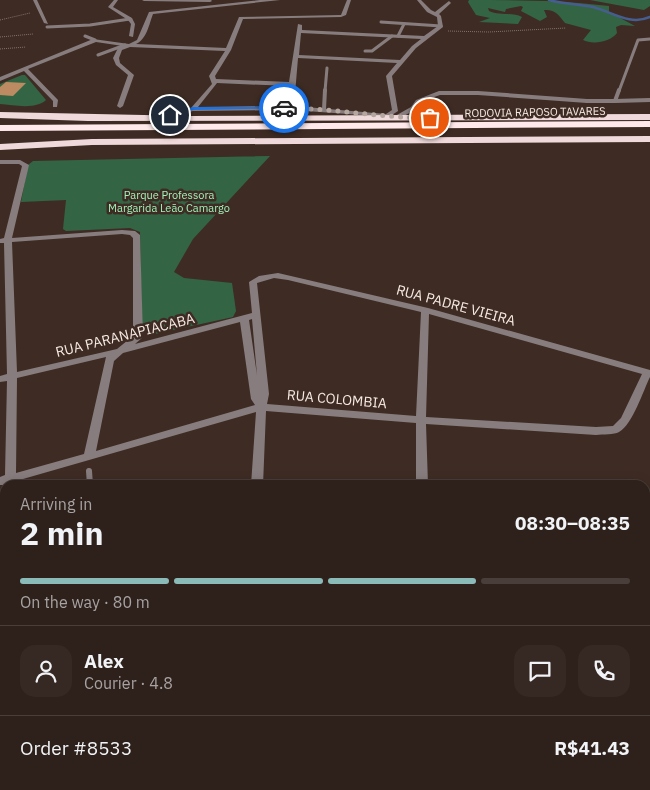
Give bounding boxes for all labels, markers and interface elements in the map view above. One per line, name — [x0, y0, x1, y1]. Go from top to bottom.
courier — [259, 83, 309, 133]
pin — [149, 94, 191, 136]
icon: car — [270, 94, 298, 122]
pin — [409, 97, 451, 139]
icon: home — [156, 101, 184, 129]
icon: bag — [416, 104, 444, 132]
street label: RODOVIA RAPOSO TAVARES — [464, 104, 606, 120]
park label: Parque Professora Margarida Leão Camargo — [108, 188, 230, 215]
street label: RUA PADRE VIEIRA — [394, 280, 518, 330]
street label: RUA PARANAPIACABA — [54, 309, 196, 361]
street label: RUA COLOMBIA — [286, 386, 388, 412]
text: Arriving in — [20, 494, 92, 514]
text: 08:30–08:35 — [515, 511, 630, 535]
text: 2 min — [20, 512, 104, 554]
text: On the way · 80 m — [20, 592, 150, 612]
button: person — [20, 645, 72, 697]
button: chat — [514, 645, 566, 697]
button: phone — [578, 645, 630, 697]
text: Alex — [84, 649, 124, 673]
text: Courier · 4.8 — [84, 673, 173, 693]
text: Order #8533 — [20, 736, 132, 760]
text: R$41.43 — [554, 736, 630, 760]

